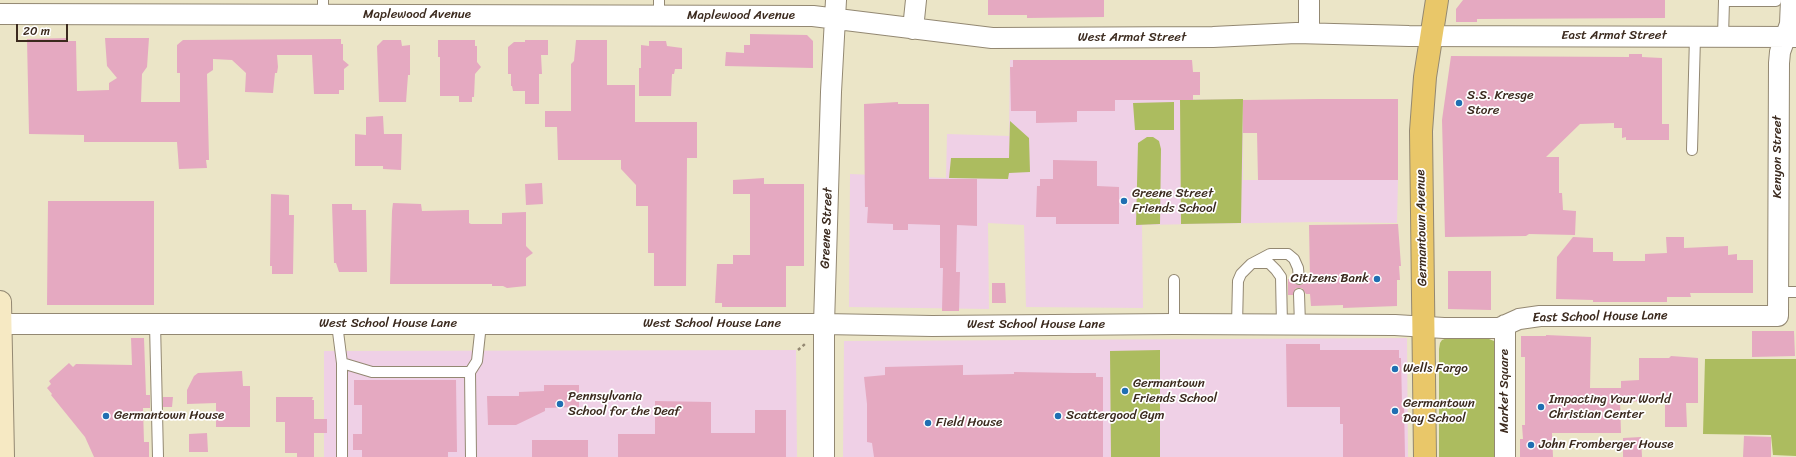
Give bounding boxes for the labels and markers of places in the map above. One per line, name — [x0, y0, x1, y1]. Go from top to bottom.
place label: S.S. Kresge Store — [1467, 88, 1534, 119]
marker: S.S. Kresge Store — [1454, 98, 1464, 108]
place label: Greene Street Friends School — [1132, 186, 1216, 217]
marker: Greene Street Friends School — [1119, 196, 1129, 206]
place label: Citizens Bank — [1291, 271, 1369, 287]
marker: Citizens Bank — [1372, 274, 1382, 284]
place label: Wells Fargo — [1403, 361, 1468, 377]
marker: Wells Fargo — [1390, 364, 1400, 374]
place label: Germantown Friends School — [1133, 376, 1217, 407]
marker: Germantown Friends School — [1120, 386, 1130, 396]
place label: Pennsylvania School for the Deaf — [568, 389, 680, 420]
place label: Impacting Your World Christian Center — [1549, 392, 1671, 423]
place label: Germantown Day School — [1403, 396, 1475, 427]
marker: Pennsylvania School for the Deaf — [555, 399, 565, 409]
marker: Impacting Your World Christian Center — [1536, 402, 1546, 412]
marker: Germantown Day School — [1390, 406, 1400, 416]
place label: Germantown House — [114, 408, 224, 424]
place label: Scattergood Gym — [1066, 408, 1165, 424]
marker: Germantown House — [101, 411, 111, 421]
marker: Scattergood Gym — [1053, 411, 1063, 421]
place label: Field House — [936, 415, 1002, 431]
marker: Field House — [923, 418, 933, 428]
place label: John Fromberger House — [1539, 437, 1673, 453]
marker: John Fromberger House — [1526, 440, 1536, 450]

